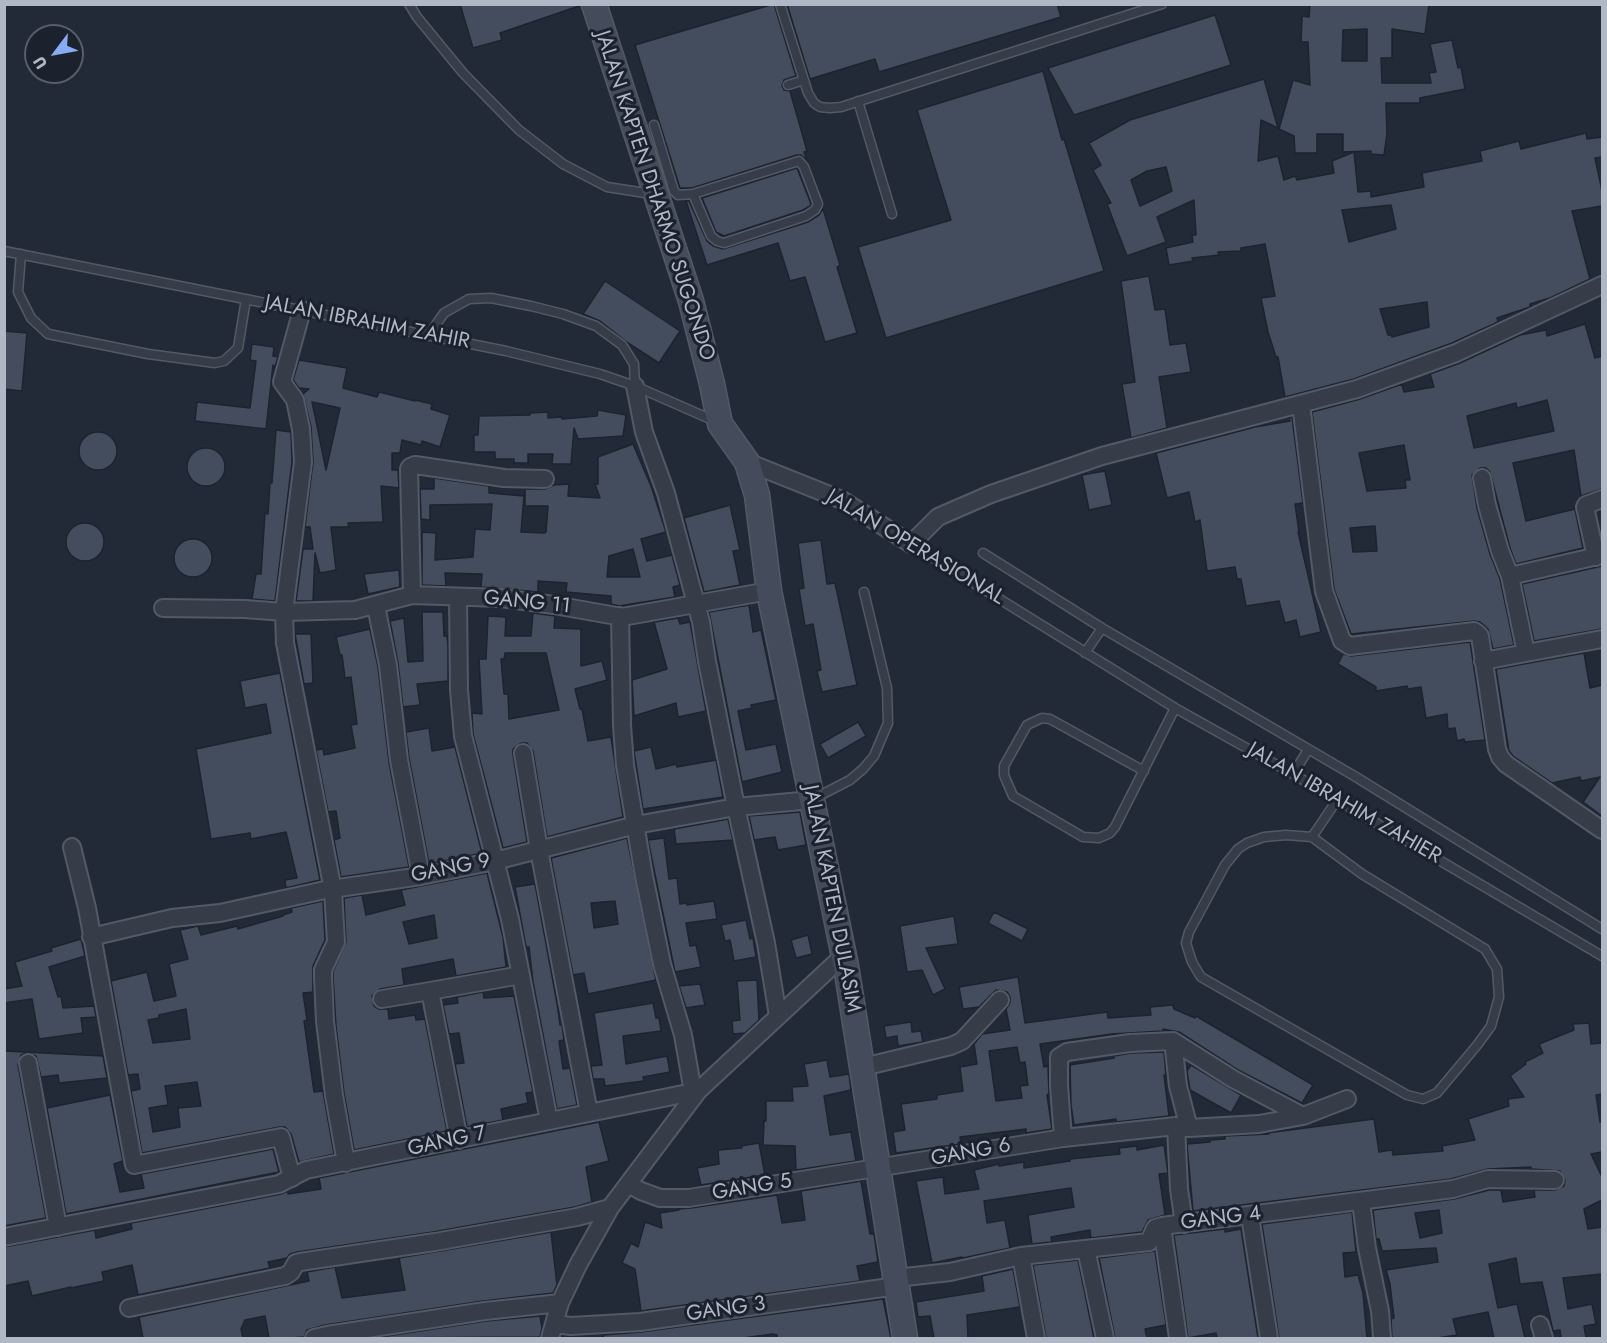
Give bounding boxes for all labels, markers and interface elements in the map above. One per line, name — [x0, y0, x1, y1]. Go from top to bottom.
north arrow — [24, 24, 84, 84]
street label: JALAN KAPTEN DHARMO SUGONDO — [589, 28, 719, 364]
text: U — [27, 52, 53, 74]
street label: JALAN IBRAHIM ZAHIR — [262, 291, 472, 355]
street label: JALAN OPERASIONAL — [821, 485, 1009, 611]
street label: GANG 11 — [482, 586, 572, 620]
street label: JALAN IBRAHIM ZAHIER — [1242, 738, 1446, 870]
street label: JALAN KAPTEN DULASIM — [797, 783, 865, 1015]
street label: GANG 9 — [409, 849, 493, 889]
street label: GANG 7 — [406, 1121, 488, 1163]
street label: GANG 6 — [929, 1134, 1013, 1172]
street label: GANG 5 — [710, 1169, 794, 1207]
street label: GANG 4 — [1179, 1202, 1263, 1236]
street label: GANG 3 — [685, 1292, 767, 1328]

